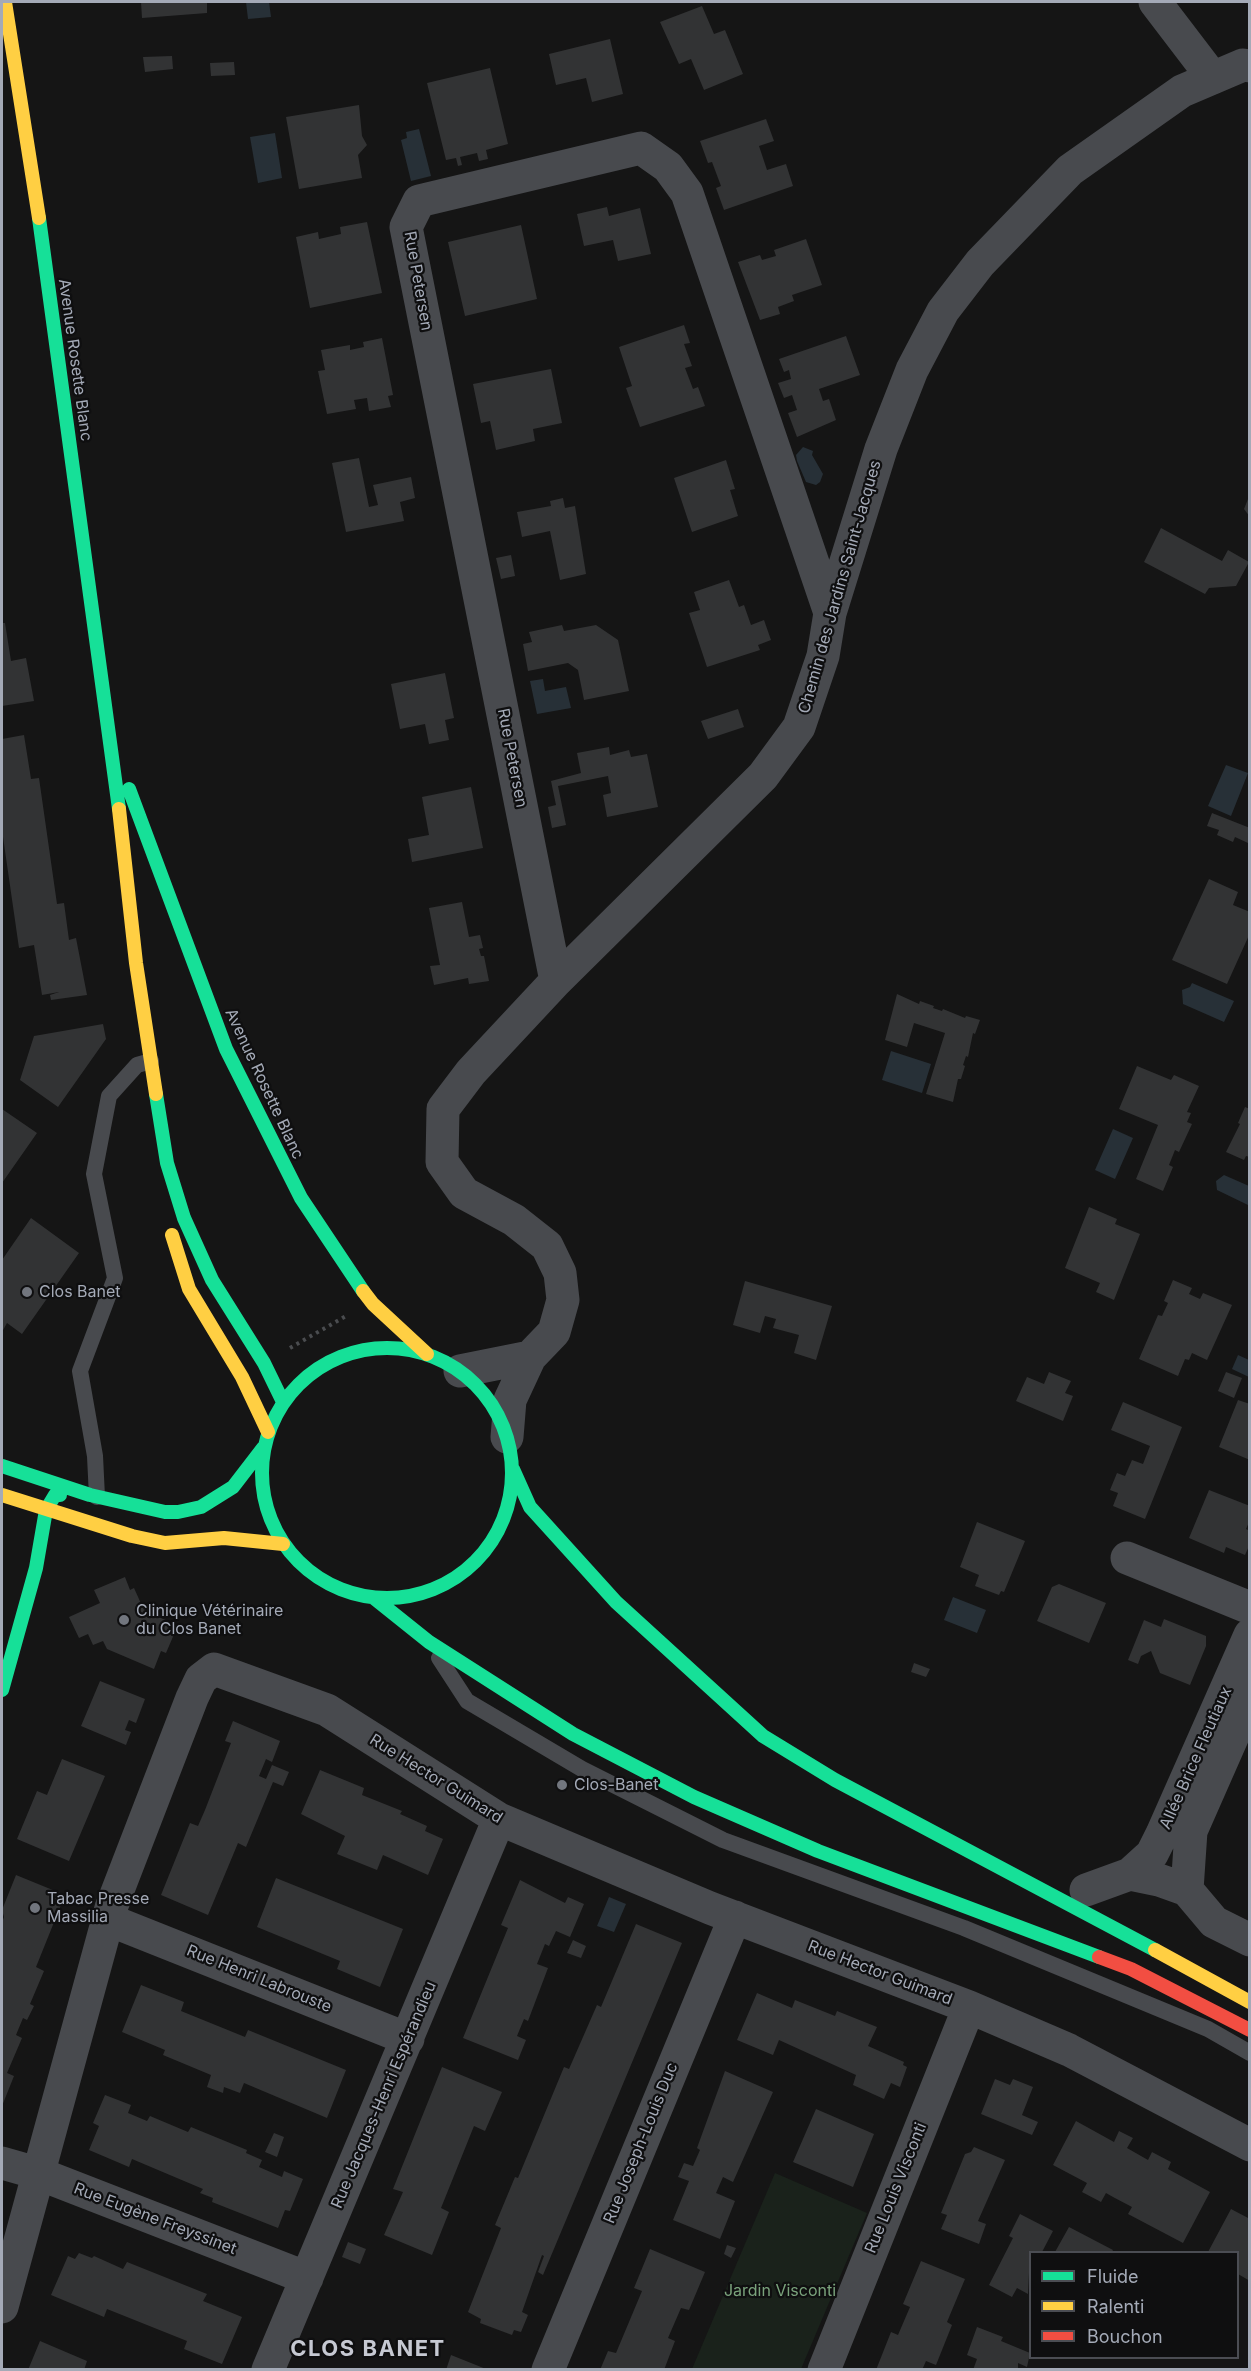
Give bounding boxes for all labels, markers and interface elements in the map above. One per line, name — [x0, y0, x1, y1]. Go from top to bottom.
street label: Rue Petersen — [400, 230, 436, 332]
street label: Avenue Rosette Blanc — [54, 278, 96, 442]
street label: Chemin des Jardins Saint-Jacques — [795, 458, 885, 716]
street label: Rue Petersen — [493, 707, 531, 809]
street label: Avenue Rosette Blanc — [221, 1006, 307, 1162]
place label: Clos Banet — [39, 1282, 121, 1302]
marker: Clos Banet — [20, 1285, 34, 1299]
place label: Clinique Vétérinaire du Clos Banet — [136, 1601, 283, 1639]
marker: Clinique Vétérinaire du Clos Banet — [117, 1613, 131, 1627]
street label: Allée Brice Fleutiaux — [1156, 1684, 1236, 1832]
street label: Rue Hector Guimard — [366, 1730, 506, 1828]
place label: Clos-Banet — [574, 1775, 658, 1795]
marker: Clos-Banet — [555, 1778, 569, 1792]
place label: Tabac Presse Massilia — [47, 1889, 149, 1927]
marker: Tabac Presse Massilia — [28, 1901, 42, 1915]
street label: Rue Hector Guimard — [805, 1937, 955, 2009]
street label: Rue Henri Labrouste — [184, 1941, 334, 2017]
street label: Rue Jacques-Henri Espérandieu — [327, 1979, 441, 2211]
street label: Rue Joseph-Louis Duc — [600, 2060, 682, 2226]
street label: Rue Louis Visconti — [861, 2120, 931, 2256]
street label: Rue Eugène Freyssinet — [71, 2179, 239, 2259]
legend — [1029, 2251, 1239, 2359]
text: Fluide — [1087, 2266, 1139, 2287]
park label: Jardin Visconti — [724, 2281, 836, 2301]
text: Ralenti — [1087, 2296, 1144, 2317]
text: Bouchon — [1087, 2326, 1163, 2347]
district label: CLOS BANET — [290, 2336, 446, 2362]

